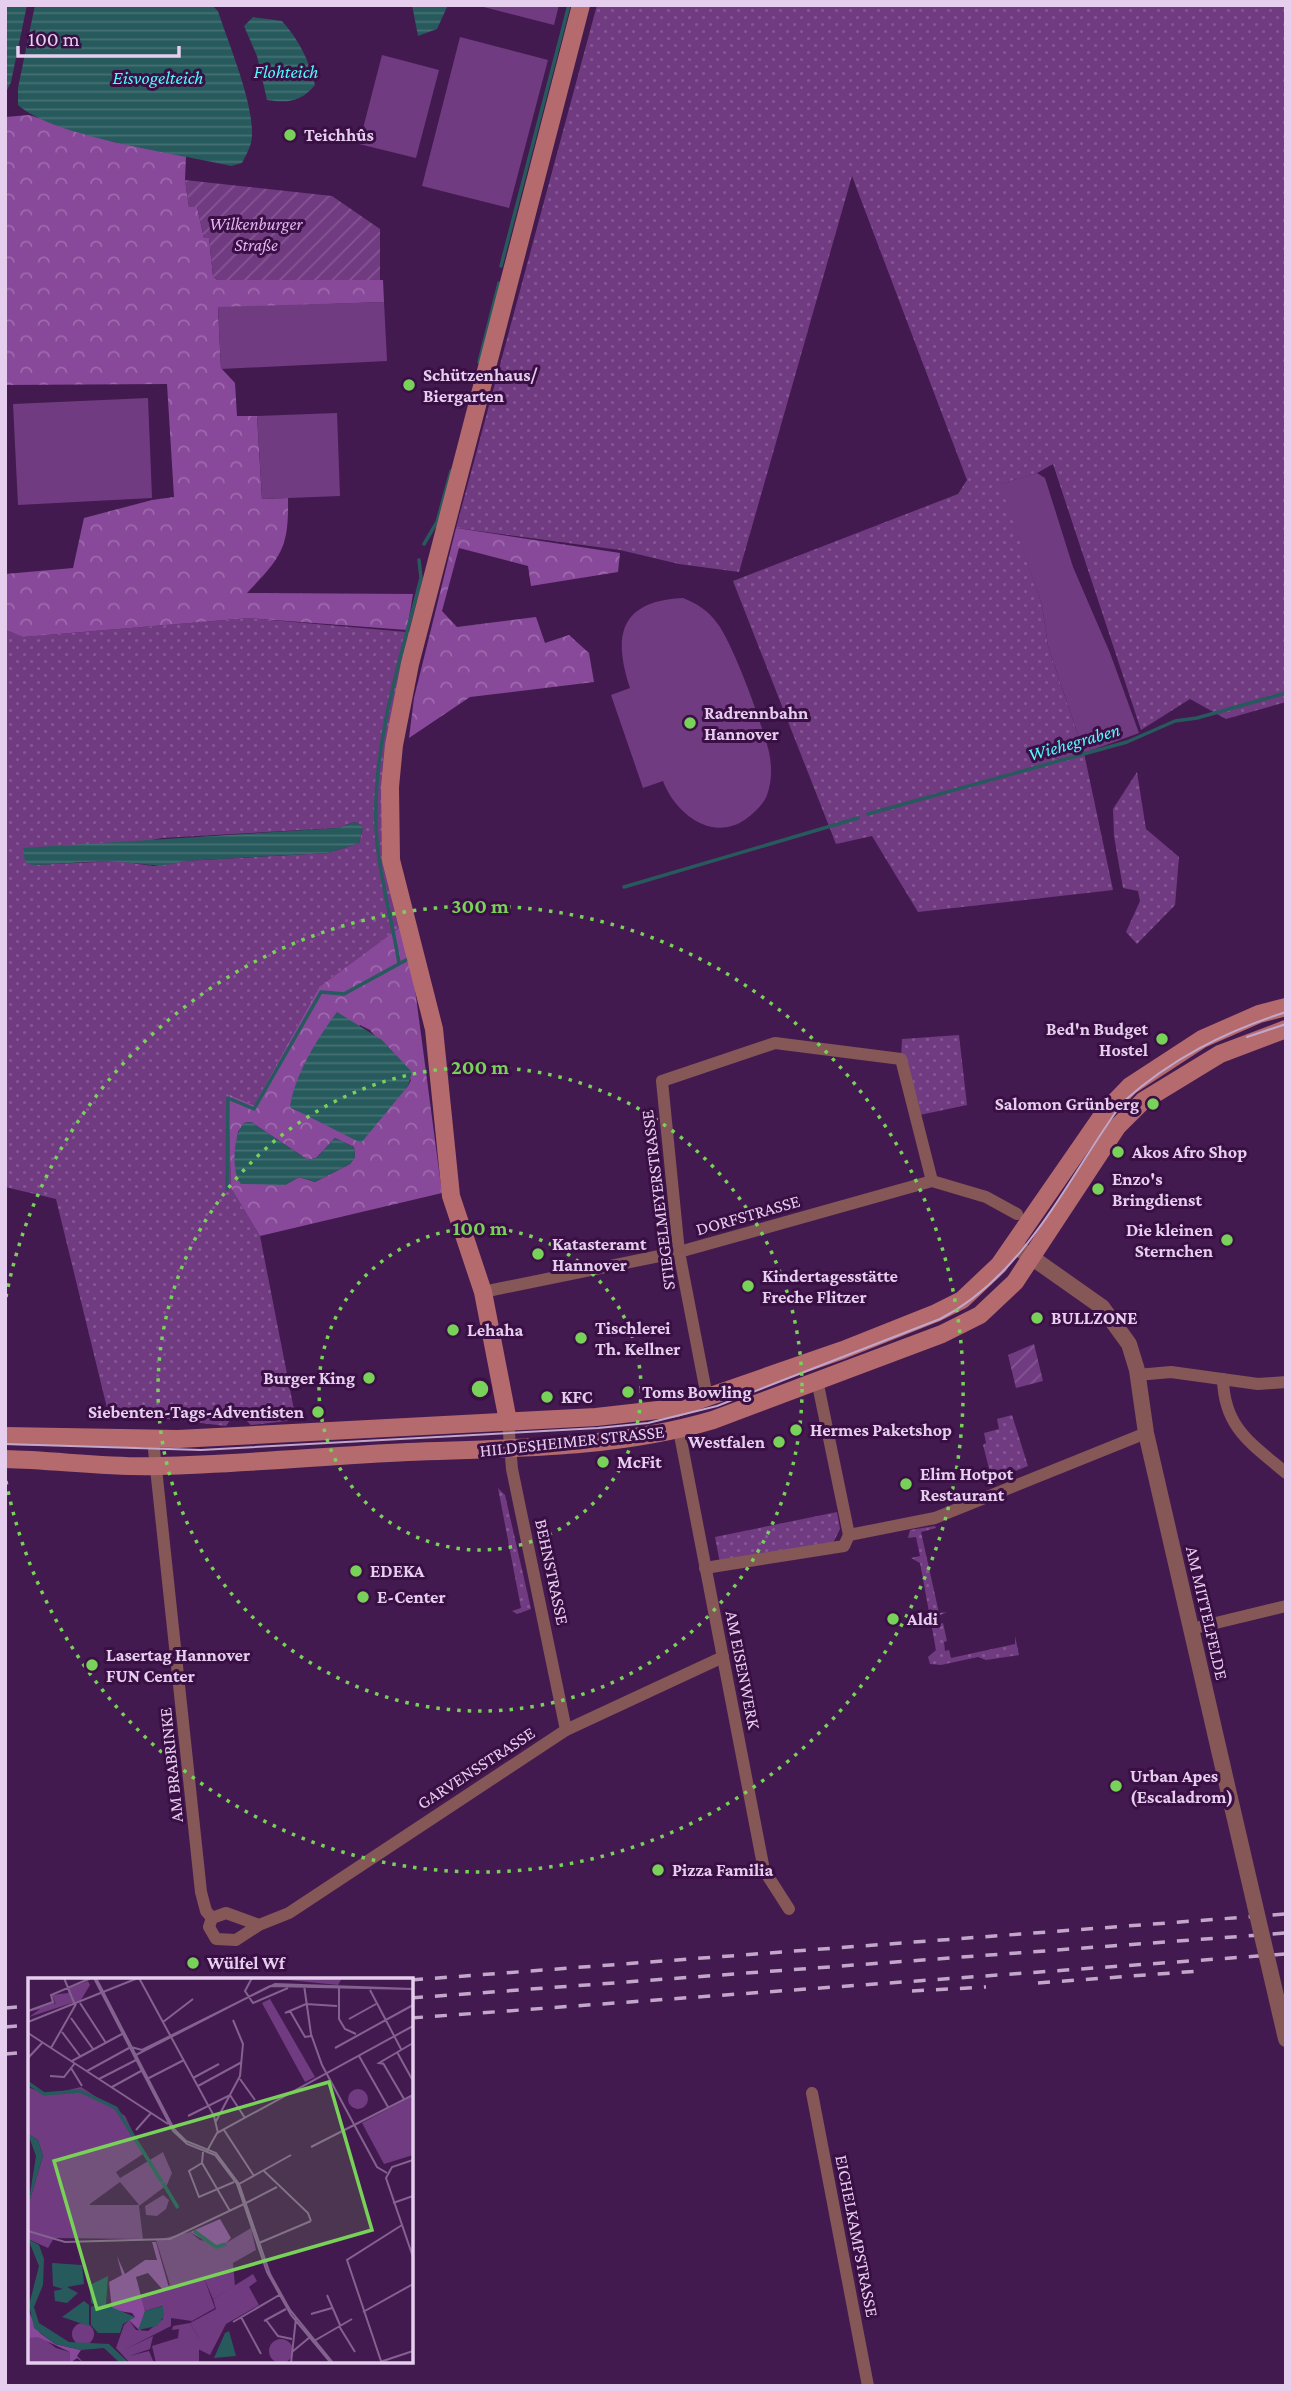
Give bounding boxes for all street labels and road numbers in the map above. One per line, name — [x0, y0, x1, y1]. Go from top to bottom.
street label: STIEGELMEYERSTRASSE — [637, 1109, 679, 1291]
street label: DORFSTRASSE — [694, 1191, 803, 1239]
street label: HILDESHEIMER STRASSE — [479, 1421, 666, 1461]
street label: BEHNSTRASSE — [531, 1517, 573, 1627]
street label: AM MITTELFELDE — [1182, 1544, 1232, 1682]
street label: AM EISENWERK — [722, 1609, 764, 1732]
street label: AM BRABRINKE — [155, 1706, 187, 1823]
street label: GARVENSSTRASSE — [414, 1722, 539, 1813]
street label: EICHELKAMPSTRASSE — [831, 2153, 883, 2319]

